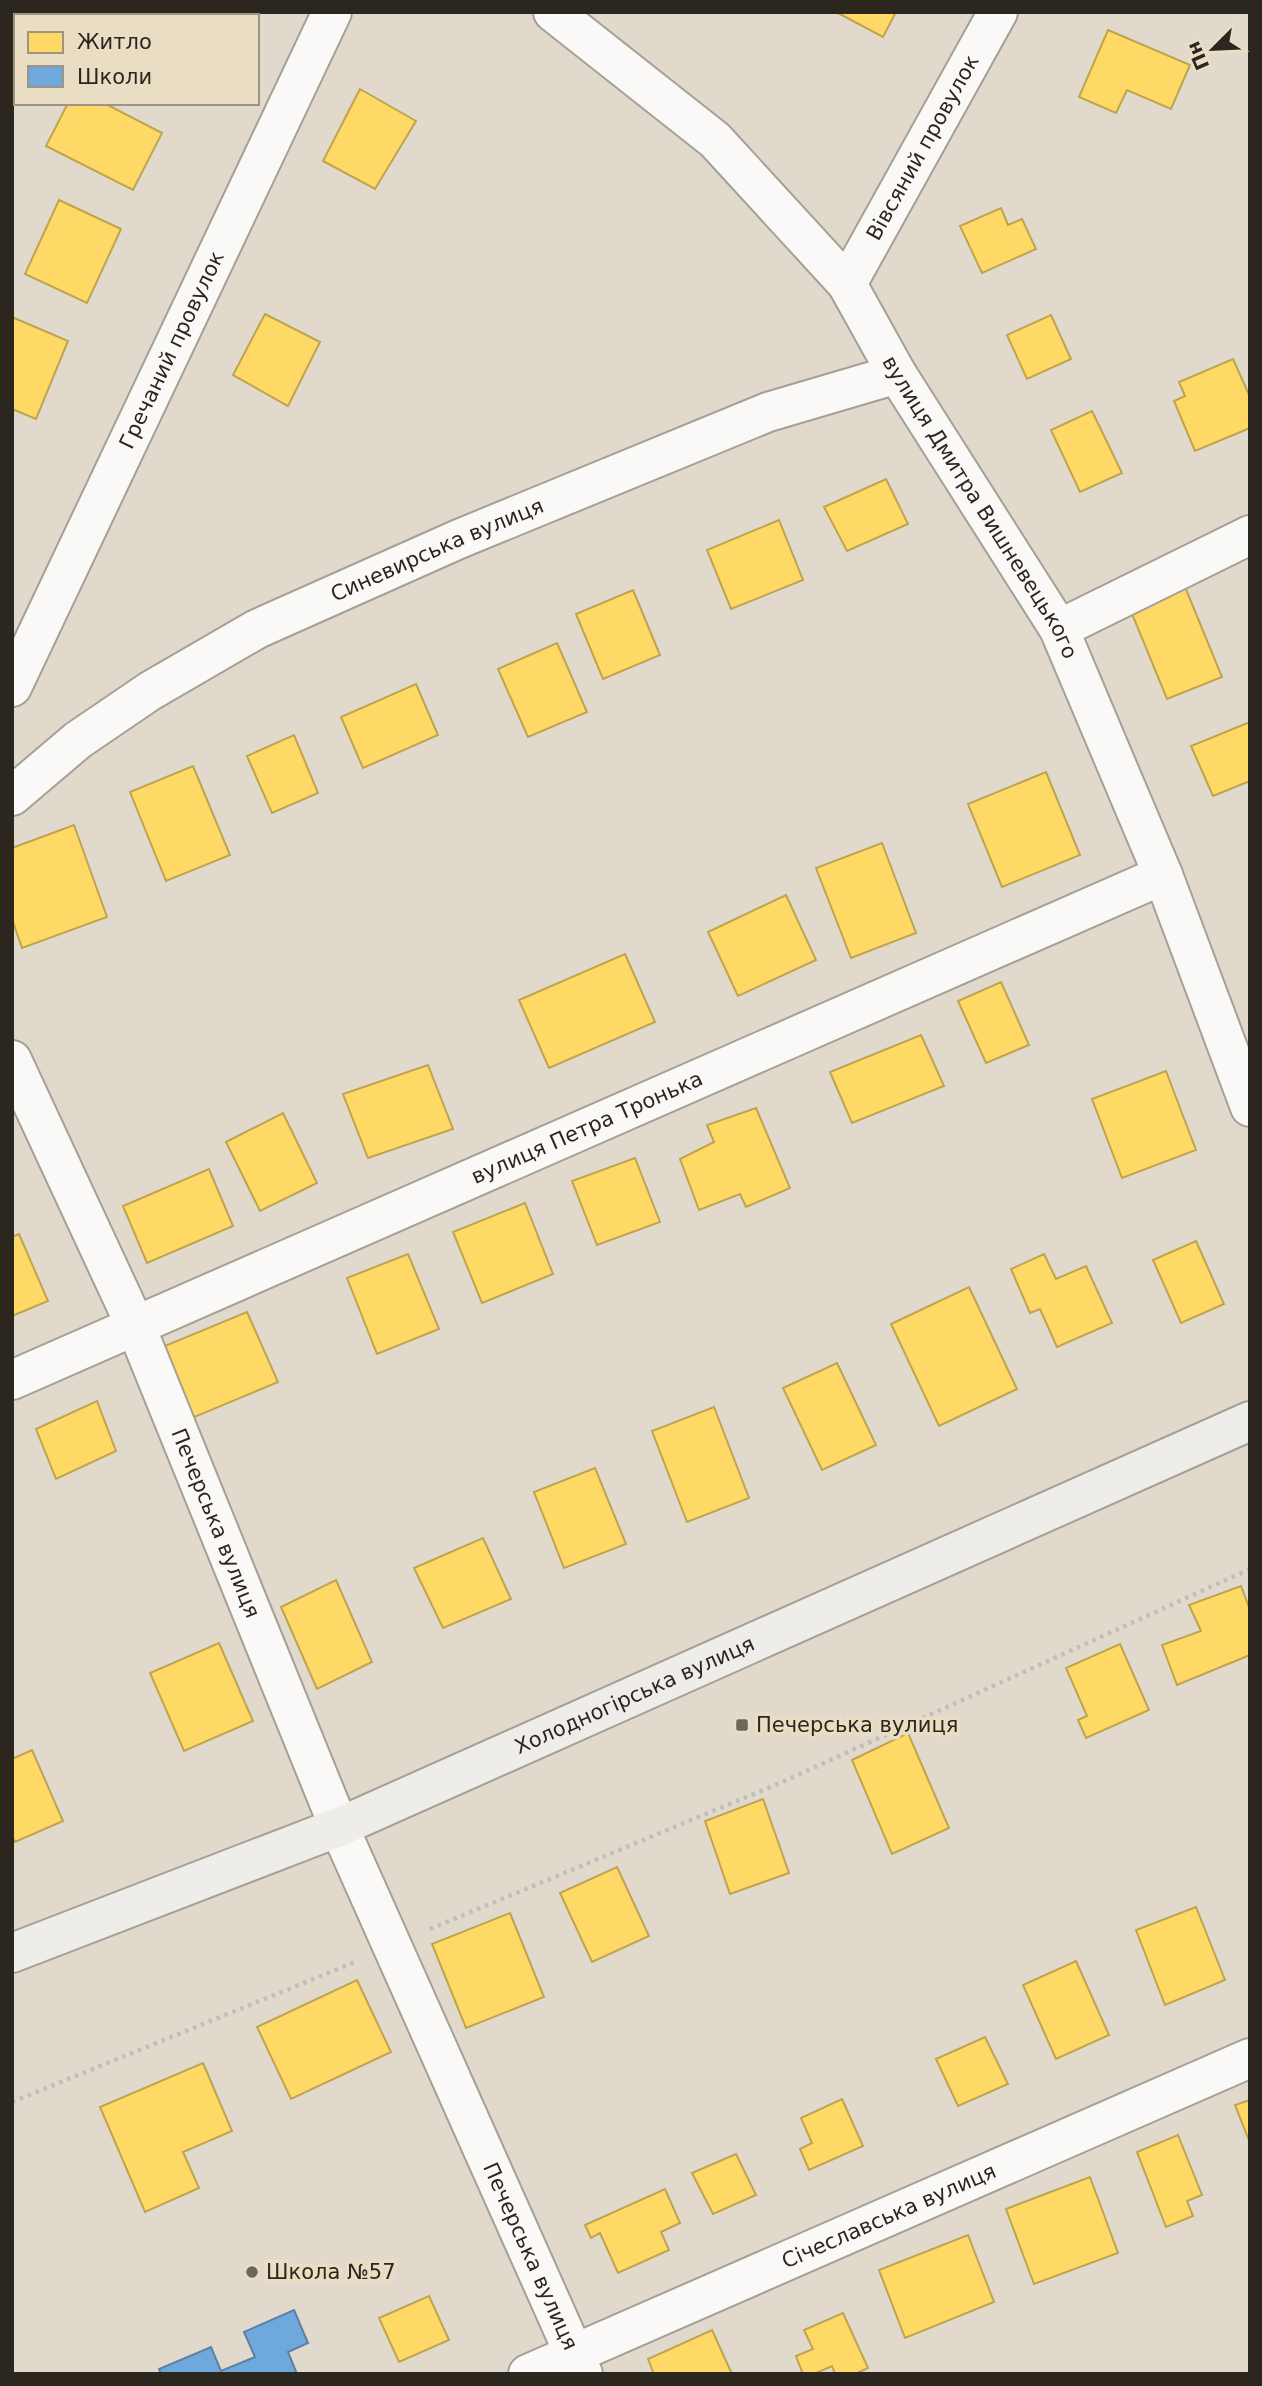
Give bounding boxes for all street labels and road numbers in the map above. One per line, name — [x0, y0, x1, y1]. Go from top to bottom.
street label: Вівсяний провулок — [862, 51, 984, 245]
street label: Гречаний провулок — [115, 247, 229, 453]
street label: вулиця Дмитра Вишневецького — [877, 352, 1082, 662]
street label: Синевирська вулиця — [327, 494, 547, 607]
street label: вулиця Петра Тронька — [468, 1066, 706, 1189]
street label: Печерська вулиця — [166, 1425, 265, 1621]
street label: Холодногірська вулиця — [511, 1631, 758, 1759]
street label: Печерська вулиця — [478, 2159, 583, 2354]
street label: Січеславська вулиця — [778, 2159, 1000, 2273]

